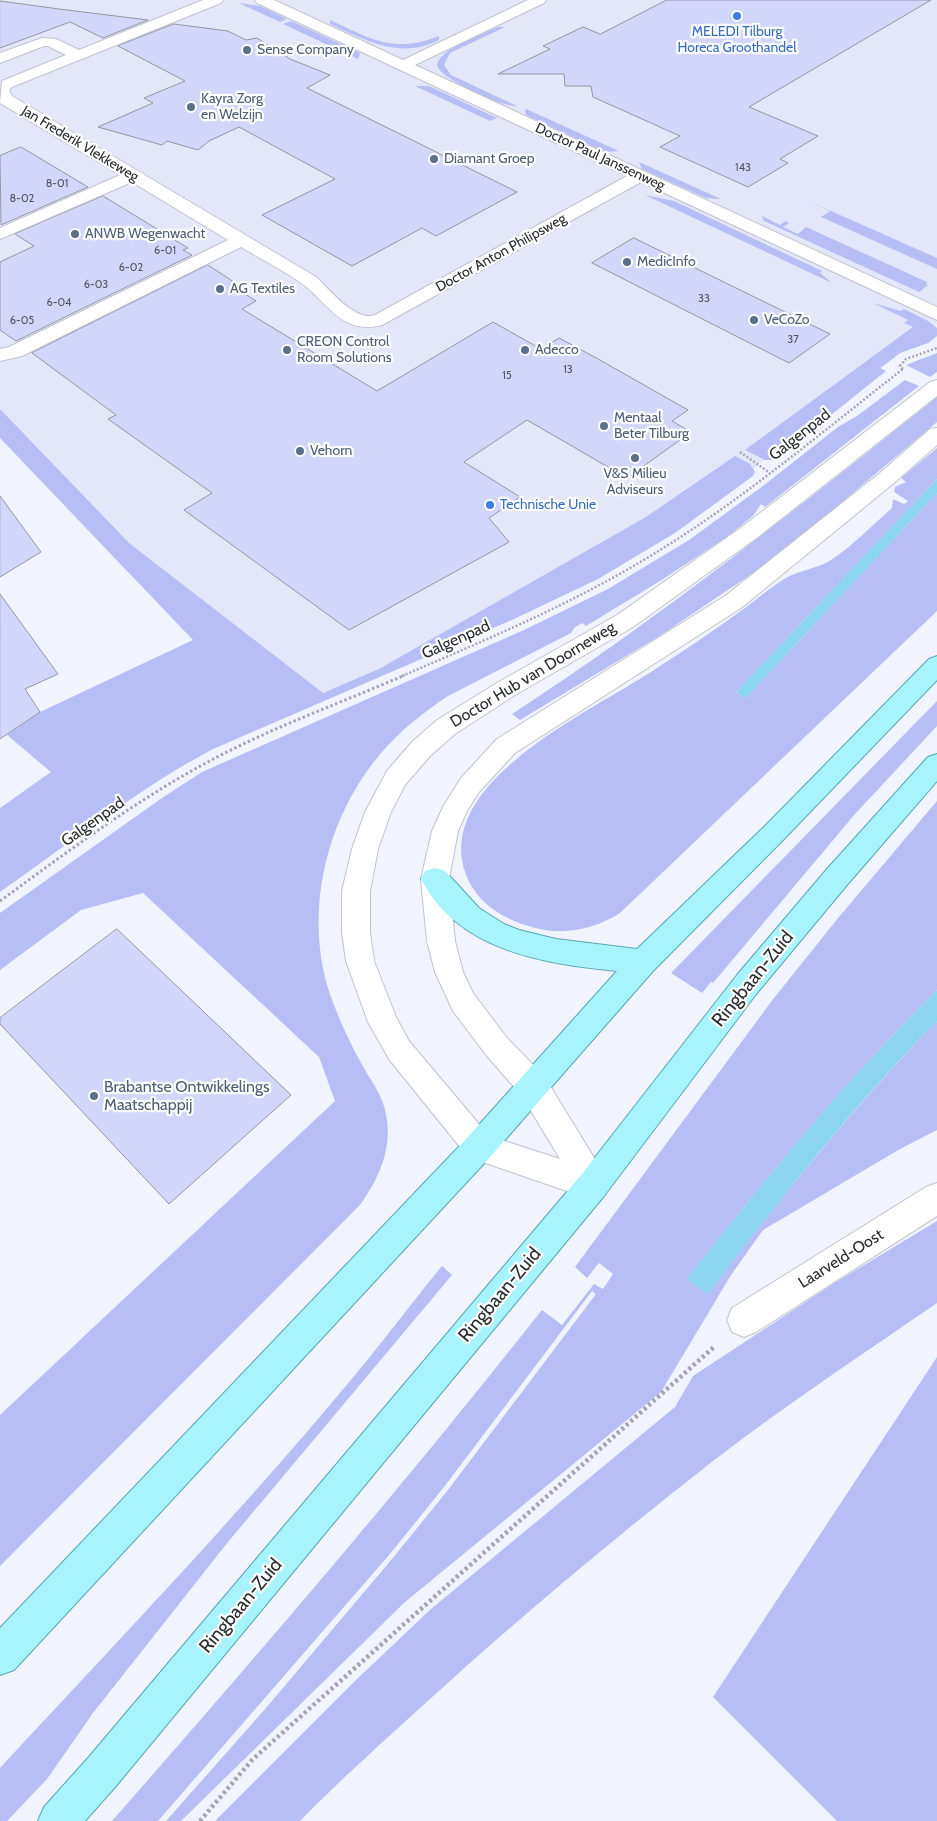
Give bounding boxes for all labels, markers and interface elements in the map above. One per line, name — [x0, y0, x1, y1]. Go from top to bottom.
marker: MELEDI Tilburg Horeca Groothandel — [731, 10, 743, 22]
place label: MELEDI Tilburg Horeca Groothandel — [678, 24, 796, 56]
place label: Sense Company — [257, 42, 354, 58]
marker: Sense Company — [241, 44, 253, 56]
place label: Kayra Zorg en Welzijn — [201, 91, 263, 124]
marker: Kayra Zorg en Welzijn — [185, 101, 197, 113]
street label: Jan Frederik Vlekkeweg — [18, 102, 142, 186]
street label: Doctor Paul Janssenweg — [533, 120, 667, 194]
place label: Diamant Groep — [444, 151, 535, 167]
marker: Diamant Groep — [428, 153, 440, 165]
house number: 143 — [735, 161, 751, 175]
house number: 8-01 — [46, 177, 68, 191]
house number: 8-02 — [10, 192, 34, 206]
street label: Doctor Anton Philipsweg — [433, 210, 569, 296]
place label: ANWB Wegenwacht — [85, 226, 205, 242]
marker: ANWB Wegenwacht — [69, 228, 81, 240]
house number: 6-01 — [154, 244, 176, 258]
place label: MedicInfo — [637, 254, 696, 270]
marker: MedicInfo — [621, 256, 633, 268]
house number: 6-02 — [119, 261, 143, 275]
house number: 6-03 — [84, 278, 108, 292]
place label: AG Textiles — [230, 281, 295, 297]
marker: AG Textiles — [214, 283, 226, 295]
house number: 33 — [698, 292, 710, 306]
house number: 6-04 — [47, 296, 71, 310]
place label: VeCoZo — [764, 312, 809, 328]
house number: 6-05 — [10, 314, 34, 328]
marker: VeCoZo — [748, 314, 760, 326]
house number: 37 — [787, 333, 799, 347]
place label: CREON Control Room Solutions — [297, 334, 392, 367]
place label: Adecco — [535, 342, 579, 358]
marker: CREON Control Room Solutions — [281, 344, 293, 356]
marker: Adecco — [519, 344, 531, 356]
house number: 13 — [563, 363, 573, 377]
house number: 15 — [502, 369, 512, 383]
street label: Galgenpad — [765, 405, 835, 465]
place label: Mentaal Beter Tilburg — [614, 410, 689, 442]
marker: Mentaal Beter Tilburg — [598, 420, 610, 432]
place label: Vehorn — [310, 443, 352, 459]
marker: Vehorn — [294, 445, 306, 457]
marker: V&S Milieu Adviseurs — [629, 452, 641, 464]
place label: V&S Milieu Adviseurs — [603, 466, 667, 498]
place label: Technische Unie — [500, 497, 596, 513]
marker: Technische Unie — [484, 499, 496, 511]
street label: Galgenpad — [419, 616, 493, 664]
street label: Doctor Hub van Doorneweg — [447, 618, 619, 732]
street label: Galgenpad — [58, 793, 128, 851]
street label: Ringbaan-Zuid — [707, 926, 799, 1032]
place label: Brabantse Ontwikkelings Maatschappij — [104, 1077, 270, 1115]
marker: Brabantse Ontwikkelings Maatschappij — [88, 1090, 100, 1102]
street label: Laarveld-Oost — [795, 1225, 887, 1293]
street label: Ringbaan-Zuid — [454, 1243, 546, 1347]
street label: Ringbaan-Zuid — [195, 1554, 287, 1658]

